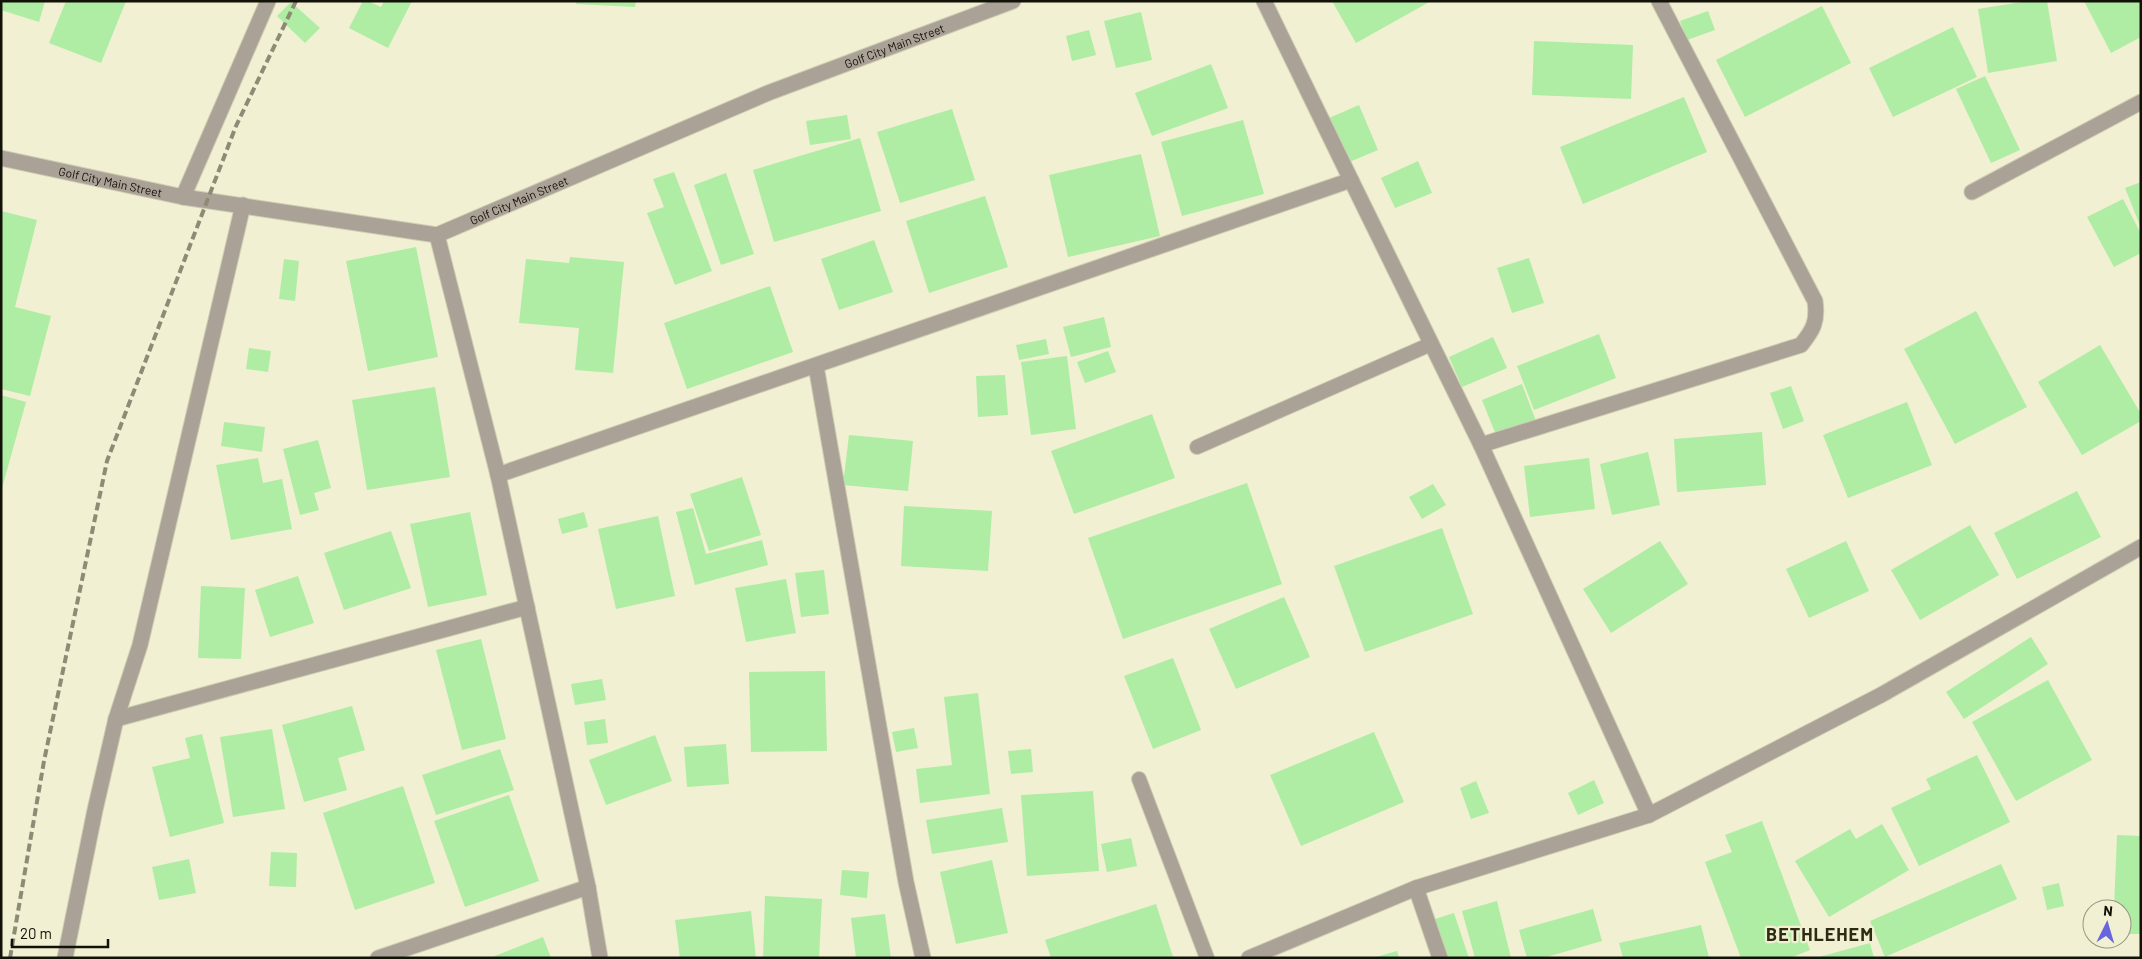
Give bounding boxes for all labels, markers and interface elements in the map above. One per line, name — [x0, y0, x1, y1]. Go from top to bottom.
street label: Golf City Main Street — [842, 20, 946, 71]
street label: Golf City Main Street — [57, 164, 164, 199]
street label: Golf City Main Street — [468, 173, 570, 227]
north arrow — [2082, 899, 2132, 949]
text: N — [2103, 902, 2114, 919]
scale bar — [12, 916, 109, 948]
district label: BETHLEHEM — [1766, 923, 1874, 945]
text: 20 m — [20, 924, 52, 942]

